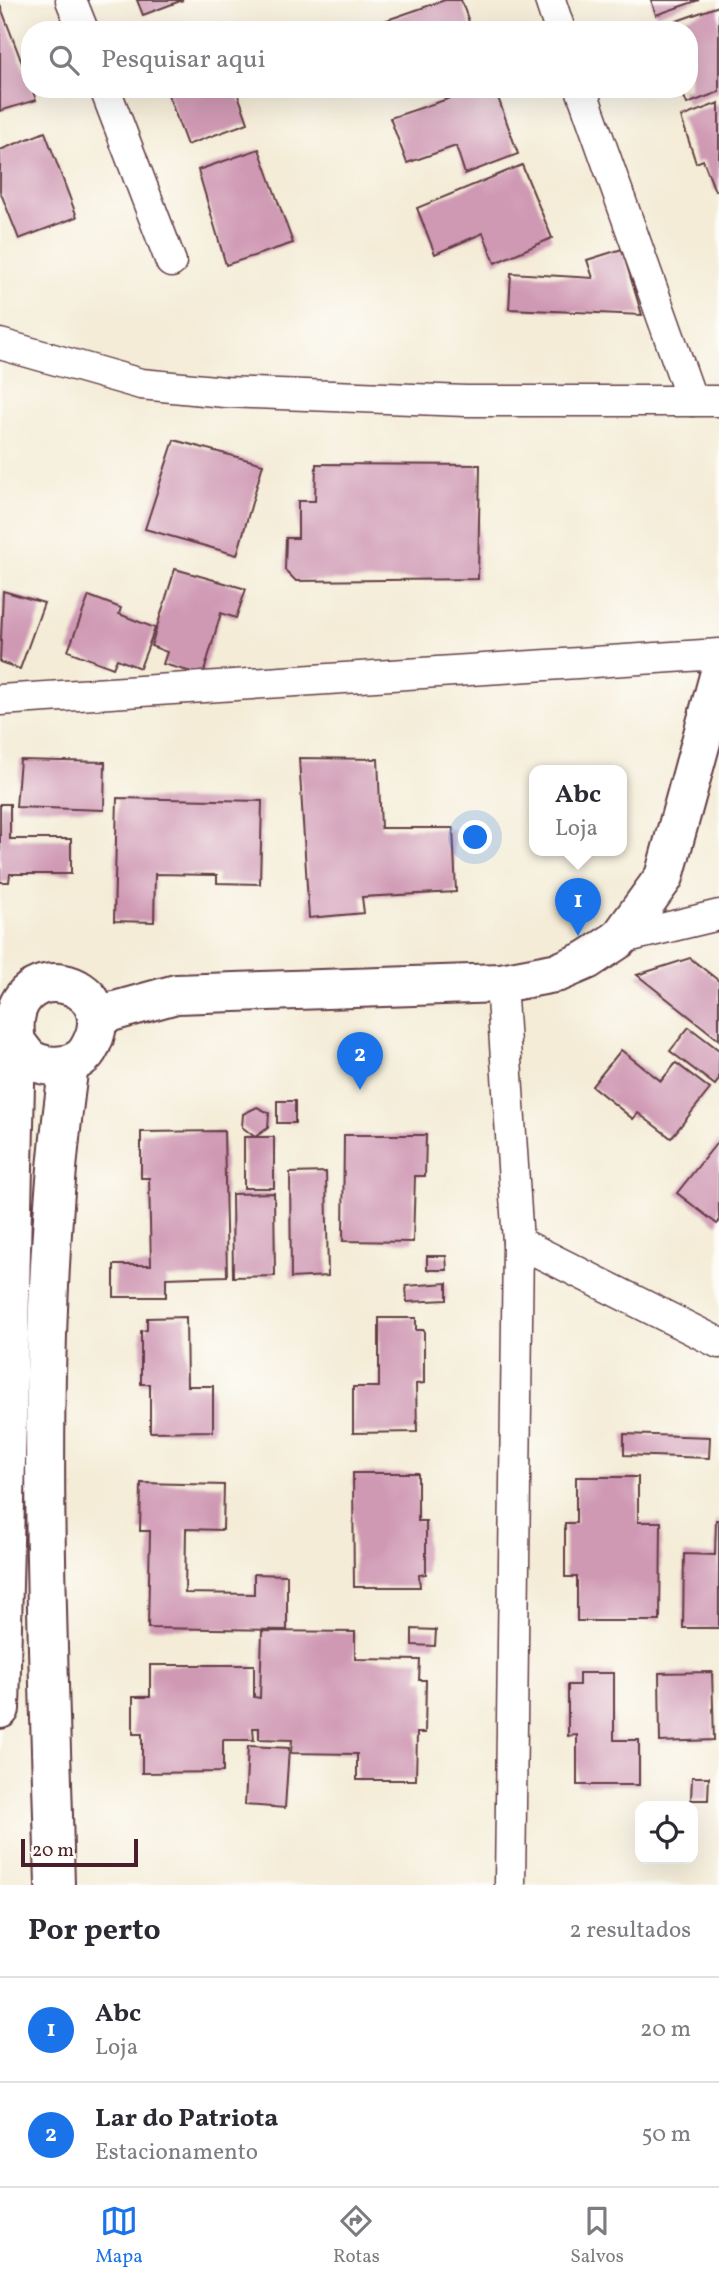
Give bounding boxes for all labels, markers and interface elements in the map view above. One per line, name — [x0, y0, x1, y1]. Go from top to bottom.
search box — [21, 21, 698, 98]
icon: search — [45, 41, 83, 79]
text: Pesquisar aqui — [101, 42, 266, 78]
popup — [529, 765, 627, 856]
text: Abc — [555, 777, 601, 813]
text: Loja — [555, 813, 598, 845]
your location — [458, 820, 492, 854]
pin: 1 — [555, 878, 601, 936]
pin: 2 — [337, 1032, 383, 1090]
map controls — [635, 1801, 698, 1864]
button: locate — [635, 1801, 698, 1864]
scale bar — [21, 1836, 138, 1868]
text: 20 m — [32, 1838, 74, 1864]
text: Por perto — [28, 1910, 161, 1952]
text: 2 resultados — [569, 1915, 691, 1947]
text: Abc — [95, 1996, 141, 2032]
text: 1 — [46, 2014, 56, 2046]
text: 20 m — [640, 2014, 691, 2046]
text: Loja — [95, 2032, 138, 2064]
text: Lar do Patriota — [95, 2101, 279, 2137]
text: 2 — [45, 2119, 57, 2151]
text: 50 m — [642, 2119, 691, 2151]
text: Estacionamento — [95, 2137, 258, 2169]
tab: Mapa — [95, 2202, 143, 2270]
tab: Rotas — [333, 2202, 380, 2270]
tab: Salvos — [570, 2202, 624, 2270]

